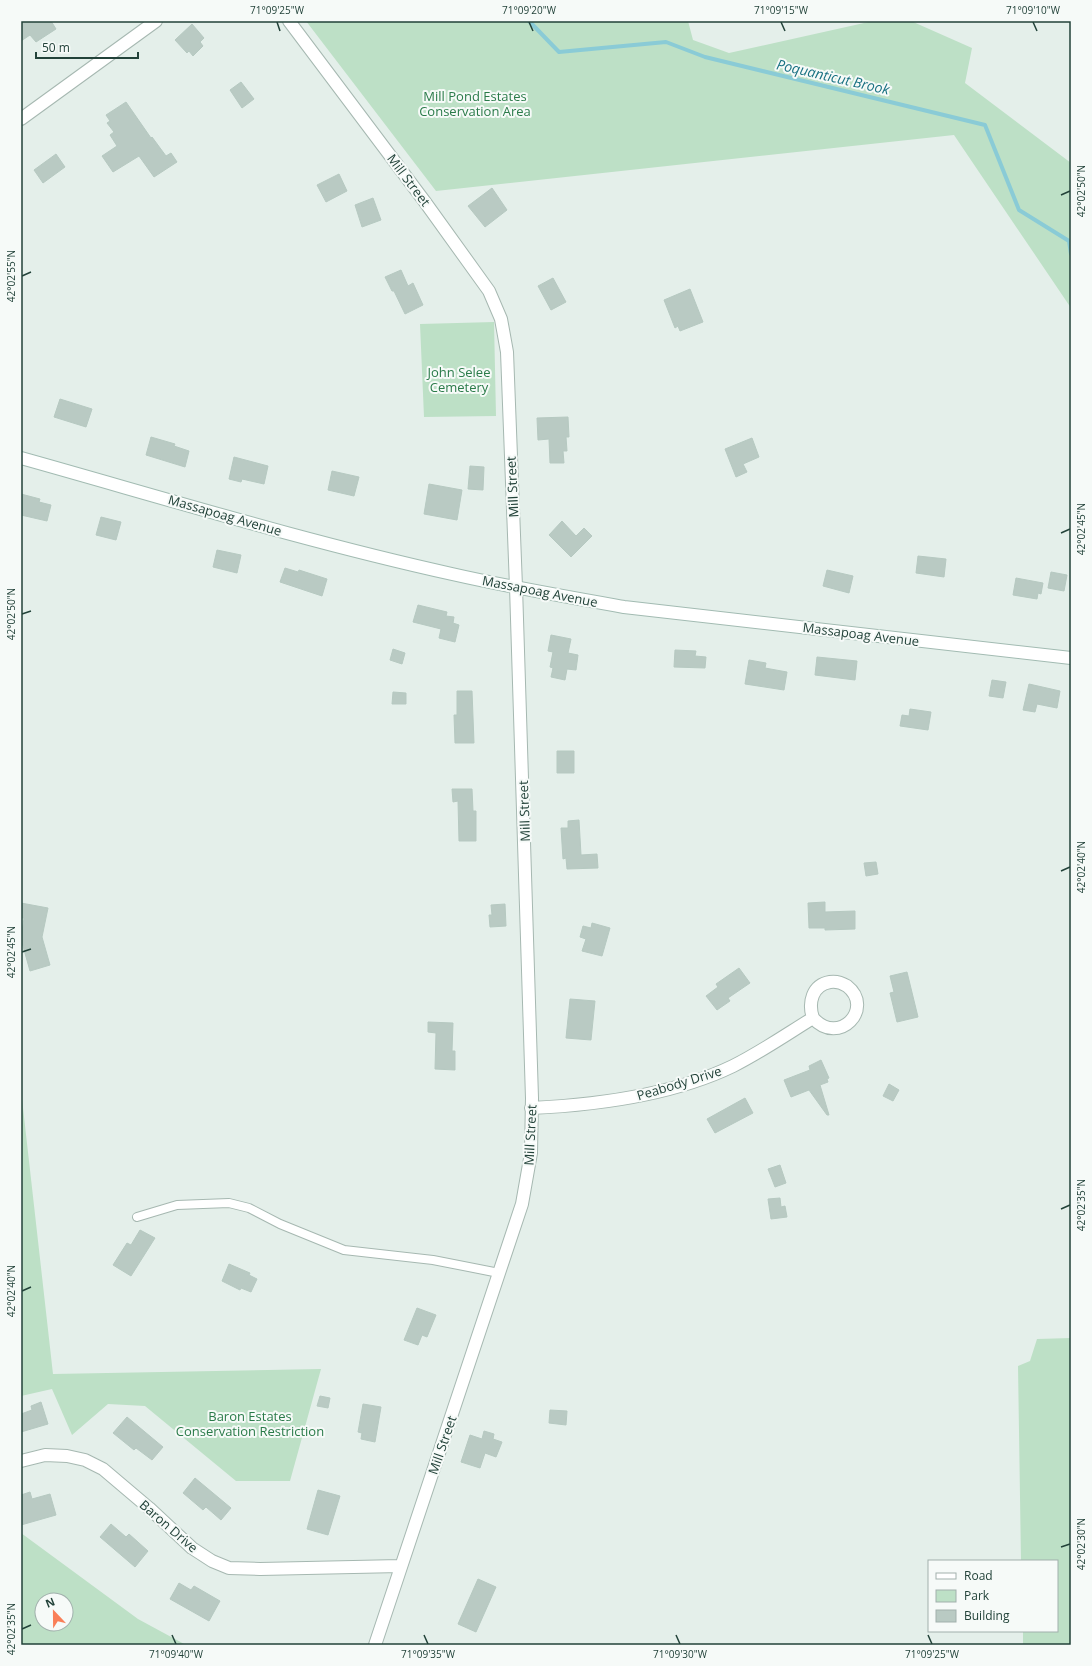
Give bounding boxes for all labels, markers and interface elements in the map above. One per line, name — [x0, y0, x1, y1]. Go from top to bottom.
text: 71°09'25"W — [250, 3, 305, 17]
text: 71°09'20"W — [502, 3, 557, 17]
text: 71°09'15"W — [754, 3, 809, 17]
text: 71°09'10"W — [1006, 3, 1061, 17]
scale bar — [36, 34, 138, 60]
text: 50 m — [42, 39, 70, 56]
water label: Poquanticut Brook — [775, 54, 893, 99]
park label: Mill Pond Estates Conservation Area — [419, 87, 531, 120]
street label: Mill Street — [383, 150, 435, 210]
text: 42°02'50"N — [1074, 165, 1088, 217]
text: 42°02'55"N — [4, 250, 18, 302]
park label: John Selee Cemetery — [426, 363, 490, 396]
street label: Mill Street — [501, 456, 523, 518]
street label: Massapoag Avenue — [166, 490, 284, 540]
text: 42°02'45"N — [1074, 503, 1088, 555]
street label: Massapoag Avenue — [481, 571, 599, 611]
text: 42°02'50"N — [4, 588, 18, 640]
street label: Massapoag Avenue — [802, 618, 920, 650]
street label: Mill Street — [514, 780, 534, 842]
text: 42°02'40"N — [1074, 841, 1088, 893]
text: 42°02'45"N — [4, 926, 18, 978]
street label: Peabody Drive — [634, 1062, 724, 1104]
street label: Mill Street — [519, 1104, 541, 1166]
text: 42°02'35"N — [1074, 1179, 1088, 1231]
text: 42°02'40"N — [4, 1265, 18, 1317]
park label: Baron Estates Conservation Restriction — [176, 1407, 324, 1440]
street label: Mill Street — [424, 1413, 461, 1477]
street label: Baron Drive — [136, 1496, 202, 1556]
text: 42°02'30"N — [1074, 1518, 1088, 1570]
legend — [928, 1560, 1058, 1632]
text: Road — [964, 1567, 993, 1584]
text: Park — [964, 1587, 990, 1604]
north arrow — [34, 1592, 74, 1632]
text: N — [43, 1594, 57, 1611]
text: 42°02'35"N — [4, 1603, 18, 1655]
text: Building — [964, 1607, 1010, 1624]
text: 71°09'40"W — [149, 1647, 204, 1661]
text: 71°09'35"W — [401, 1647, 456, 1661]
text: 71°09'30"W — [653, 1647, 708, 1661]
text: 71°09'25"W — [905, 1647, 960, 1661]

